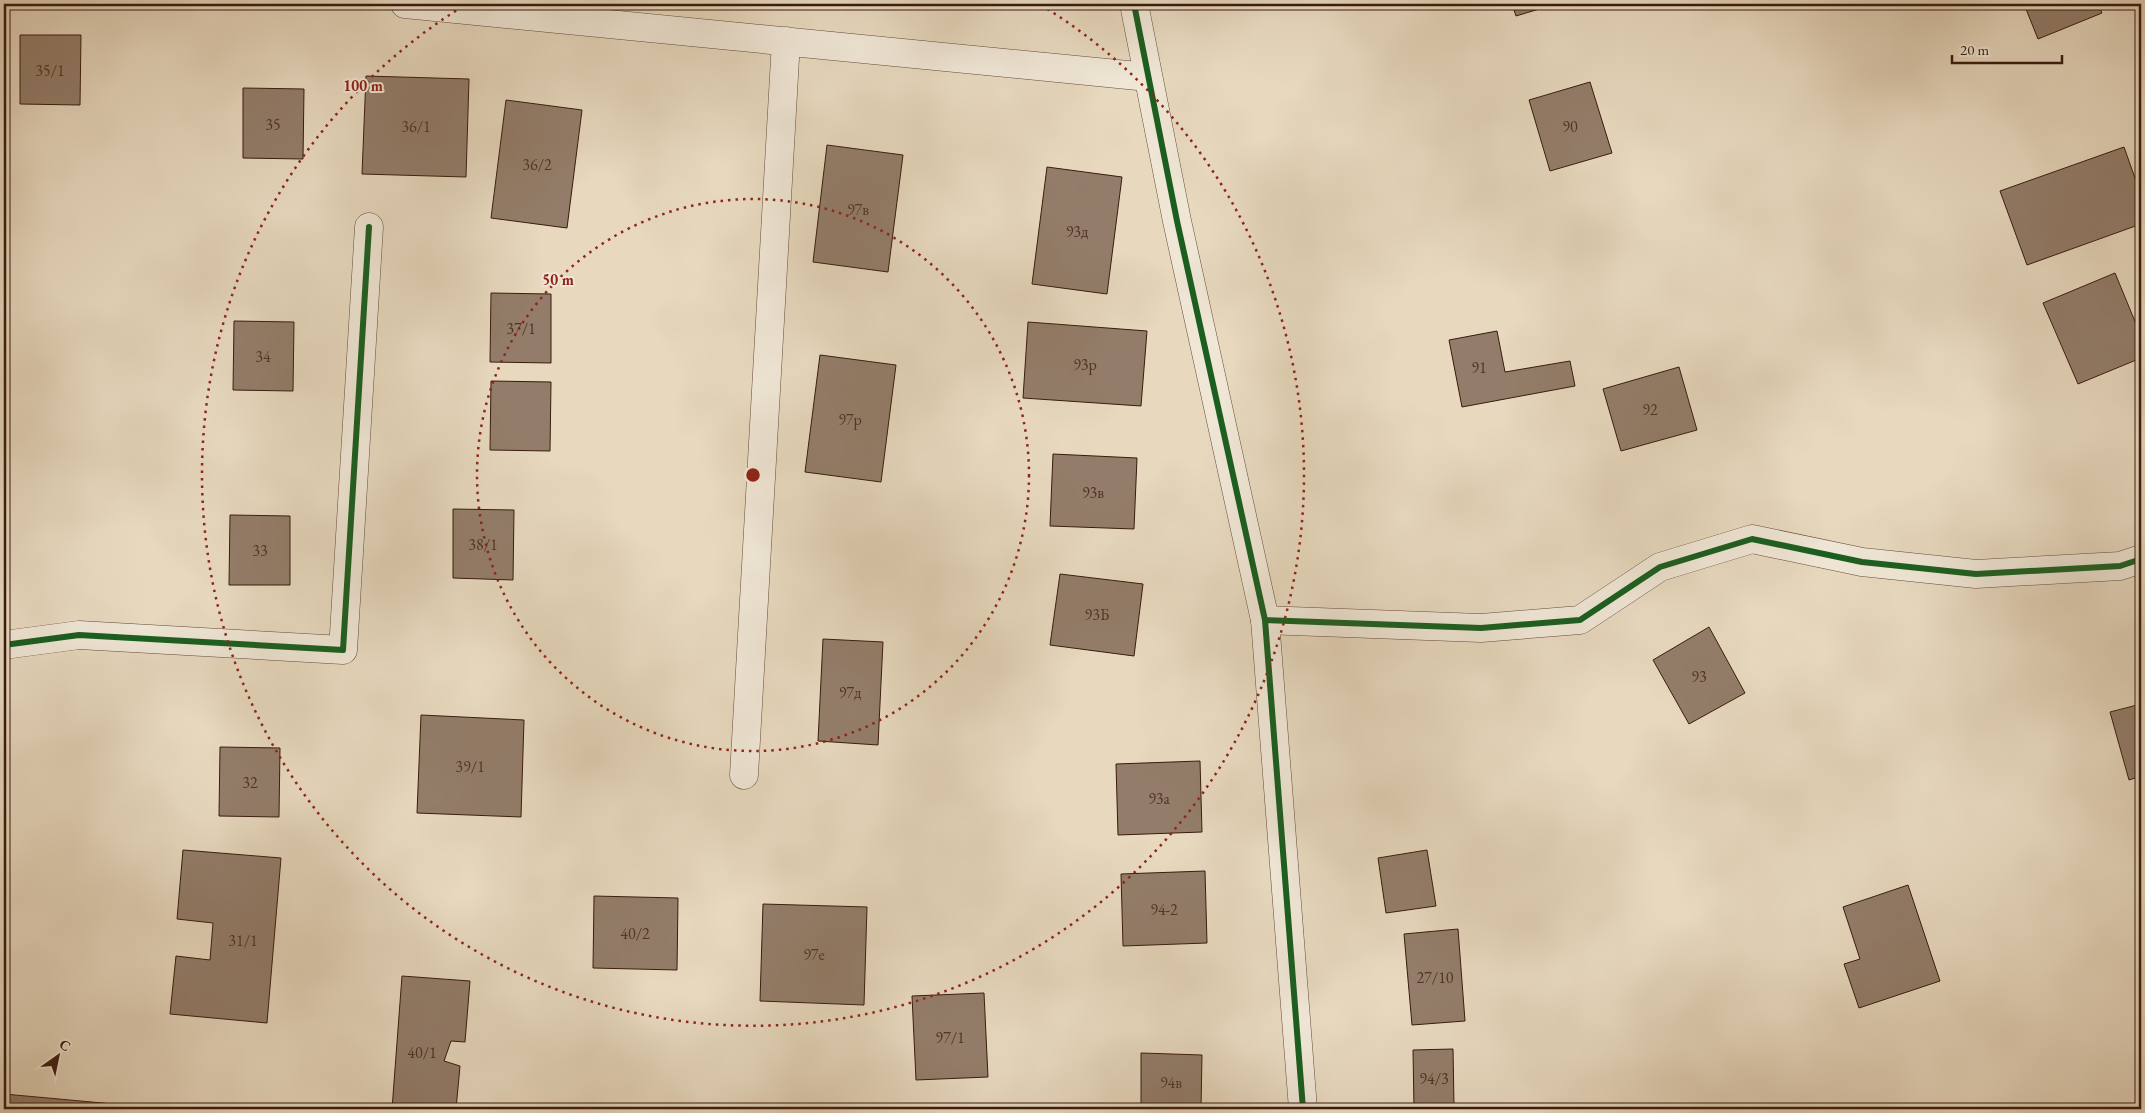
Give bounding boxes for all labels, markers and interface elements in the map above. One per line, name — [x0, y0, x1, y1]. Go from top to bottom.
scale bar — [1952, 32, 2062, 64]
text: 20 m — [1960, 40, 1989, 59]
house number: 35/1 — [35, 60, 65, 81]
text: 100 m — [343, 76, 383, 95]
house number: 35 — [265, 114, 281, 135]
house number: 36/1 — [401, 116, 431, 137]
house number: 90 — [1562, 116, 1578, 137]
house number: 36/2 — [522, 154, 552, 175]
house number: 97в — [847, 199, 869, 220]
house number: 93д — [1066, 221, 1089, 242]
text: 50 m — [542, 270, 574, 289]
house number: 37/1 — [506, 318, 536, 339]
house number: 34 — [255, 346, 271, 367]
house number: 93р — [1073, 354, 1097, 375]
house number: 91 — [1471, 357, 1487, 378]
house number: 92 — [1642, 399, 1658, 420]
house number: 97р — [838, 409, 862, 430]
centre of rings — [744, 466, 762, 484]
house number: 93в — [1082, 482, 1104, 503]
house number: 38/1 — [468, 534, 498, 555]
house number: 33 — [252, 540, 268, 561]
house number: 93Б — [1085, 604, 1109, 625]
house number: 93 — [1691, 666, 1707, 687]
house number: 97д — [839, 682, 862, 703]
house number: 39/1 — [455, 756, 485, 777]
house number: 32 — [242, 772, 258, 793]
house number: 93а — [1148, 788, 1170, 809]
house number: 94-2 — [1150, 899, 1178, 920]
house number: 40/2 — [620, 923, 650, 944]
house number: 31/1 — [228, 930, 258, 951]
house number: 97е — [803, 944, 825, 965]
house number: 27/10 — [1416, 967, 1454, 988]
house number: 97/1 — [935, 1027, 965, 1048]
north arrow — [32, 1030, 82, 1080]
text: С — [56, 1035, 74, 1055]
house number: 40/1 — [407, 1042, 437, 1063]
house number: 94/3 — [1419, 1068, 1449, 1089]
house number: 94в — [1160, 1072, 1182, 1093]

